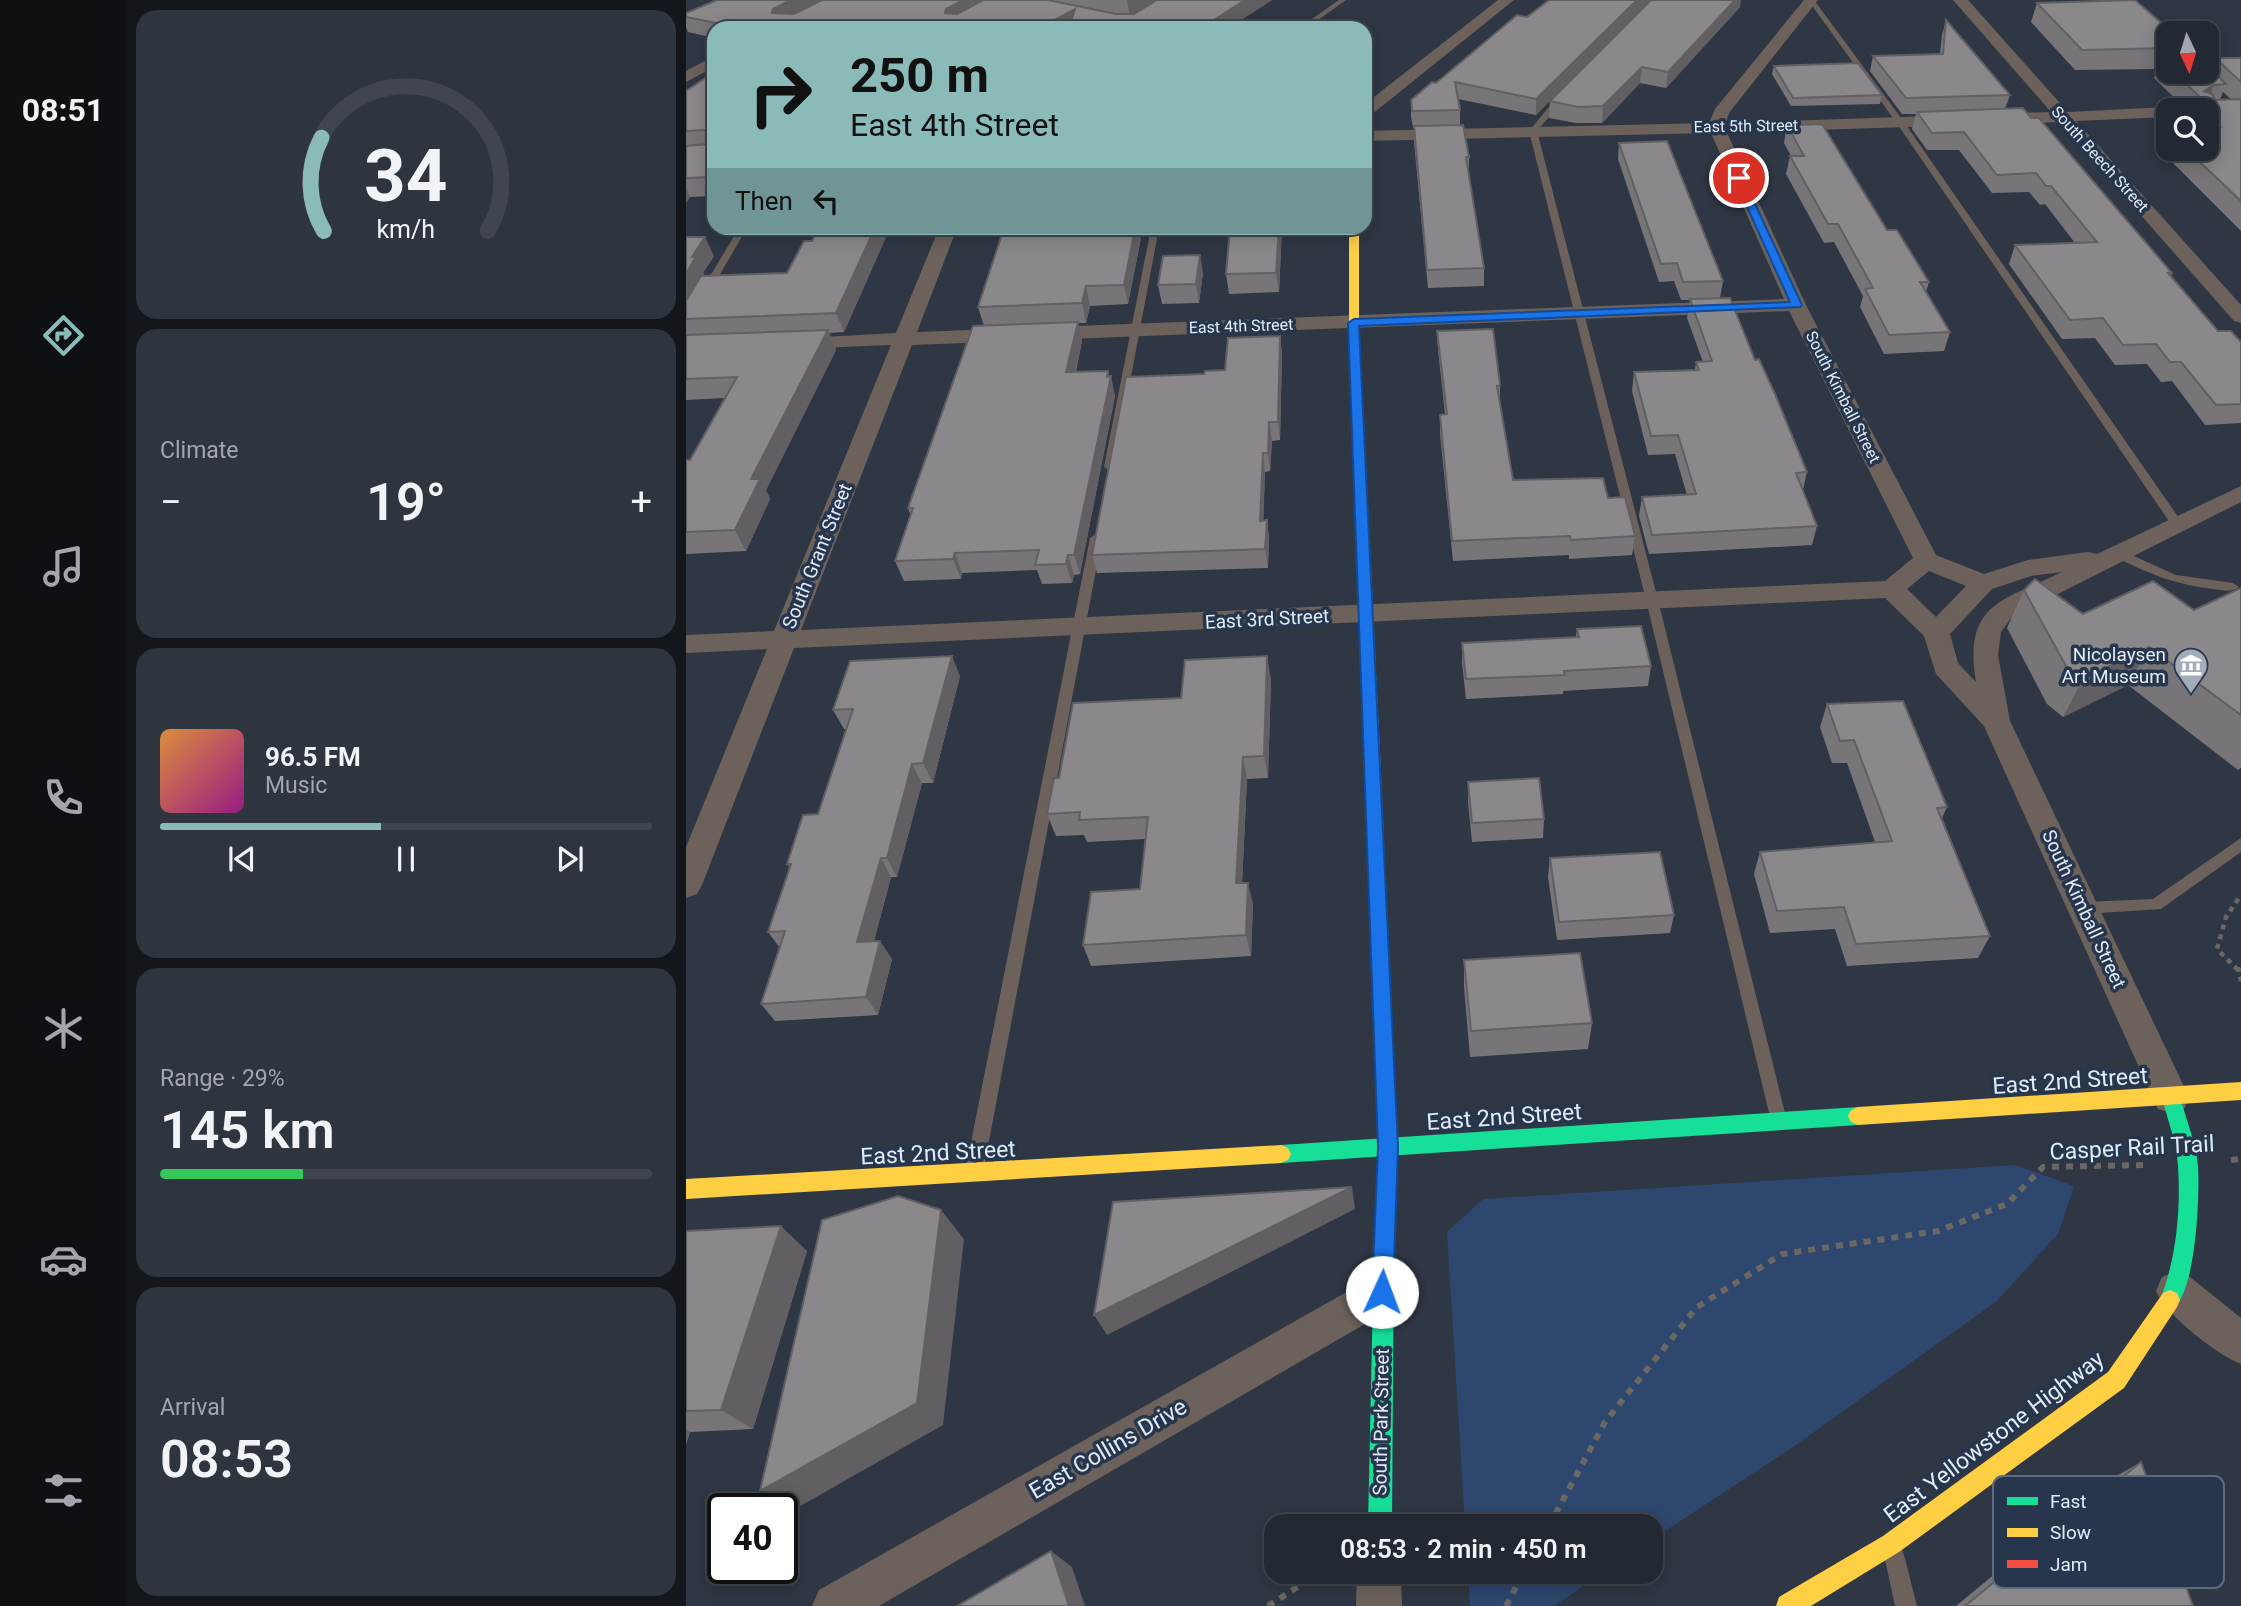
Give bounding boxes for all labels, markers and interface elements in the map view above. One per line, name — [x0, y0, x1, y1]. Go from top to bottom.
north arrow — [2156, 21, 2219, 84]
map controls — [2156, 21, 2219, 161]
text: 250 m — [850, 47, 989, 104]
icon: right — [735, 49, 826, 140]
text: 08:51 — [22, 91, 104, 129]
button: search — [2156, 98, 2219, 161]
street label: South Beech Street — [2048, 102, 2152, 216]
text: East 4th Street — [850, 106, 1059, 144]
street label: East 5th Street — [1694, 116, 1798, 136]
text: 34 — [364, 133, 448, 219]
pin — [1709, 148, 1769, 208]
icon: arrive — [1720, 159, 1758, 197]
icon: left — [807, 182, 845, 220]
text: Then — [735, 186, 793, 216]
text: km/h — [377, 214, 435, 243]
icon: directions — [39, 311, 88, 360]
street label: East 4th Street — [1188, 315, 1294, 337]
street label: South Kimball Street — [1802, 328, 1884, 466]
text: Climate — [160, 437, 239, 464]
text: 19° — [366, 472, 446, 533]
text: − — [160, 480, 182, 524]
text: + — [630, 480, 652, 524]
street label: South Grant Street — [777, 480, 857, 632]
icon: music — [39, 542, 88, 591]
street label: East 3rd Street — [1204, 604, 1330, 634]
place label: Nicolaysen Art Museum — [2062, 643, 2166, 688]
museum icon: Nicolaysen Art Museum — [2172, 646, 2210, 695]
text: 96.5 FM — [265, 742, 361, 772]
text: Music — [265, 772, 327, 799]
icon: phone — [39, 773, 88, 822]
street label: South Kimball Street — [2037, 826, 2131, 992]
icon: previous — [223, 840, 261, 878]
icon: pause — [387, 840, 425, 878]
icon: next — [551, 840, 589, 878]
icon: climate — [39, 1004, 88, 1053]
street label: East 2nd Street — [1991, 1062, 2149, 1100]
text: Range · 29% — [160, 1065, 285, 1092]
street label: East 2nd Street — [1425, 1098, 1583, 1136]
text: 145 km — [160, 1100, 335, 1161]
street label: Casper Rail Trail — [2049, 1130, 2215, 1166]
street label: East 2nd Street — [860, 1135, 1016, 1171]
icon: car — [39, 1235, 88, 1284]
position arrow — [1345, 1255, 1419, 1329]
street label: East Yellowstone Highway — [1879, 1345, 2109, 1529]
street label: South Park Street — [1368, 1348, 1394, 1496]
street label: East Collins Drive — [1024, 1393, 1192, 1505]
text: Arrival — [160, 1394, 225, 1421]
text: 08:53 — [160, 1429, 293, 1490]
icon: filters — [39, 1466, 88, 1515]
legend — [1993, 1476, 2224, 1588]
text: Fast — [2050, 1490, 2087, 1513]
speed limit sign: 40 — [707, 1493, 798, 1584]
text: Slow — [2050, 1521, 2091, 1544]
text: 08:53 · 2 min · 450 m — [1340, 1534, 1587, 1564]
text: Jam — [2050, 1553, 2087, 1576]

